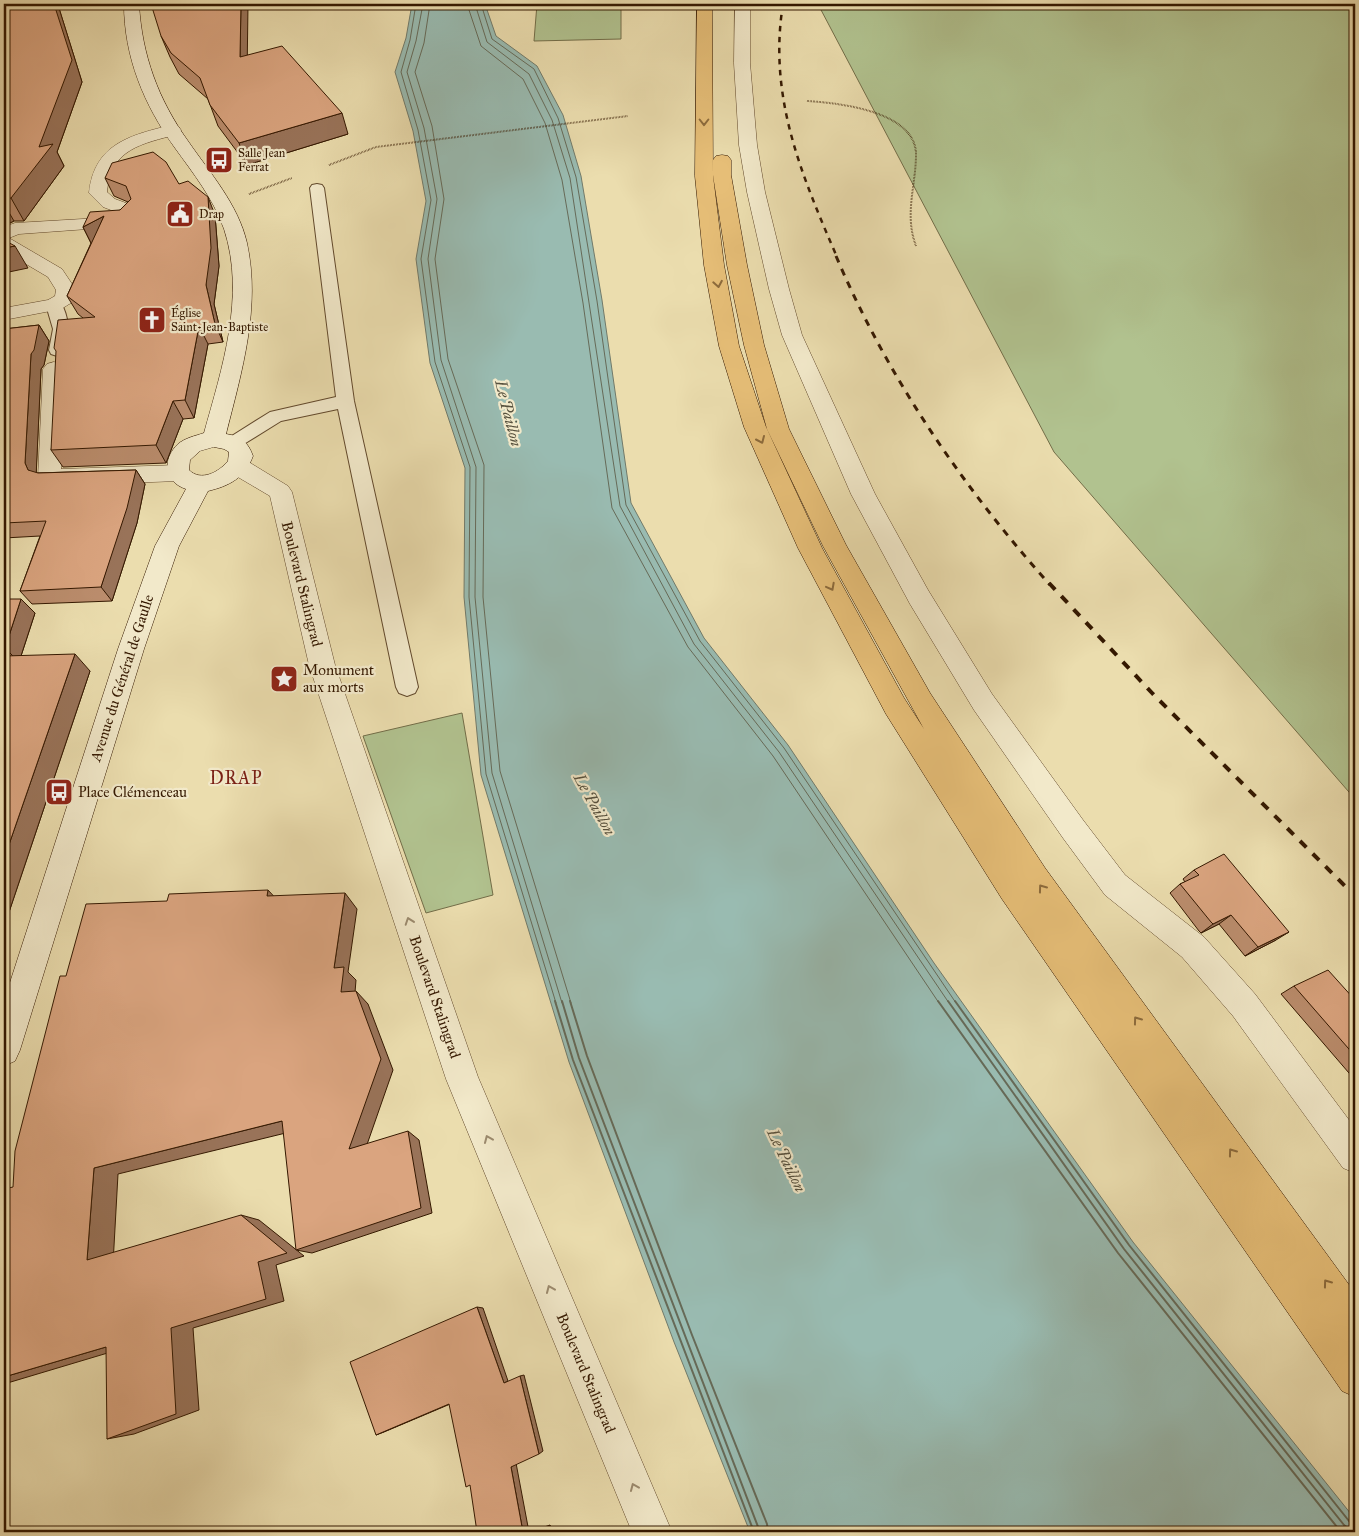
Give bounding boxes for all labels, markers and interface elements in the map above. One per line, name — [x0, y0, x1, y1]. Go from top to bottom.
one-way arrow — [699, 119, 709, 127]
bus stop icon: Salle Jean Ferrat — [204, 145, 234, 175]
place label: Salle Jean Ferrat — [238, 146, 286, 174]
public building icon: Drap — [165, 199, 195, 229]
place label: Drap — [199, 207, 224, 221]
one-way arrow — [712, 280, 723, 288]
place label: Église Saint-Jean-Baptiste — [171, 304, 268, 335]
church icon: Église Saint-Jean-Baptiste — [137, 305, 167, 335]
water label: Le Paillon — [491, 377, 526, 449]
one-way arrow — [754, 435, 765, 444]
street label: Boulevard Stalingrad — [278, 519, 326, 649]
one-way arrow — [825, 582, 835, 591]
street label: Avenue du Général de Gaulle — [86, 592, 158, 765]
place label: Monument aux morts — [303, 661, 375, 696]
place icon: Monument aux morts — [269, 664, 299, 694]
district label: DRAP — [209, 767, 263, 789]
water label: Le Paillon — [569, 769, 620, 839]
bus stop icon: Place Clémenceau — [44, 777, 74, 807]
place label: Place Clémenceau — [78, 783, 187, 801]
one-way arrow — [1039, 885, 1047, 894]
one-way arrow — [404, 917, 414, 925]
street label: Boulevard Stalingrad — [406, 933, 465, 1061]
one-way arrow — [1134, 1016, 1143, 1026]
water label: Le Paillon — [763, 1125, 810, 1196]
one-way arrow — [483, 1135, 494, 1144]
one-way arrow — [1229, 1148, 1238, 1157]
one-way arrow — [1324, 1279, 1333, 1289]
one-way arrow — [546, 1285, 557, 1294]
street label: Boulevard Stalingrad — [553, 1310, 620, 1436]
one-way arrow — [629, 1483, 640, 1492]

